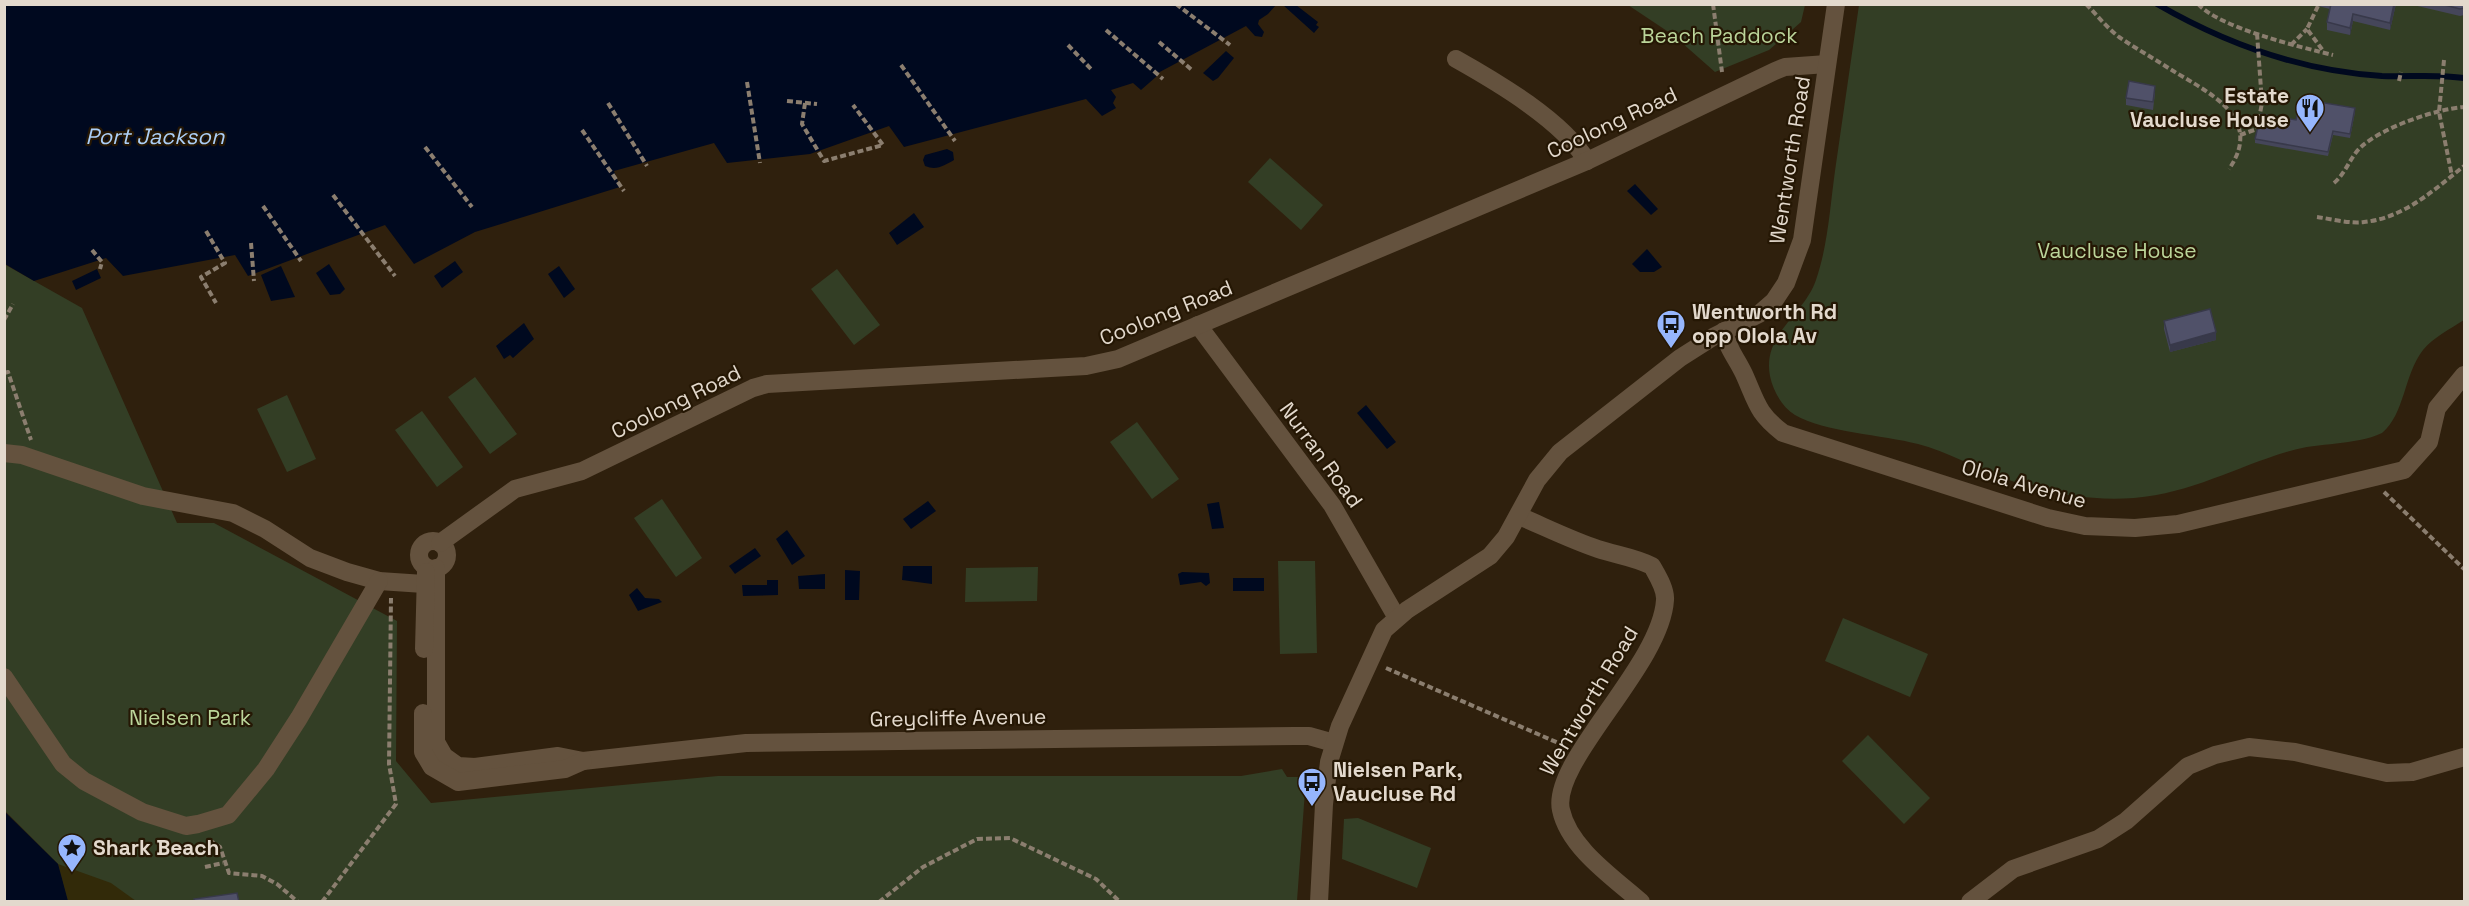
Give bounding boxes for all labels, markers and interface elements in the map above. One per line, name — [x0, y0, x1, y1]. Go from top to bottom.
park label: Beach Paddock — [1641, 22, 1798, 49]
street label: Wentworth Road — [1763, 74, 1816, 246]
street label: Coolong Road — [1542, 81, 1681, 165]
place label: Estate Vaucluse House — [2130, 82, 2289, 133]
restaurant icon: Estate Vaucluse House — [2294, 92, 2326, 134]
water label: Port Jackson — [86, 122, 225, 150]
park label: Vaucluse House — [2037, 237, 2197, 264]
street label: Coolong Road — [1095, 274, 1236, 351]
place label: Wentworth Rd opp Olola Av — [1692, 298, 1837, 349]
bus stop icon: Wentworth Rd opp Olola Av — [1655, 308, 1687, 350]
street label: Coolong Road — [607, 359, 745, 445]
street label: Nurran Road — [1274, 397, 1369, 513]
street label: Olola Avenue — [1959, 453, 2090, 514]
street label: Wentworth Road — [1533, 621, 1644, 780]
street label: Greycliffe Avenue — [869, 702, 1047, 733]
park label: Nielsen Park — [129, 704, 251, 731]
place label: Nielsen Park, Vaucluse Rd — [1333, 756, 1463, 807]
bus stop icon: Nielsen Park, Vaucluse Rd — [1296, 766, 1328, 808]
place icon: Shark Beach — [56, 832, 88, 874]
place label: Shark Beach — [93, 834, 220, 861]

